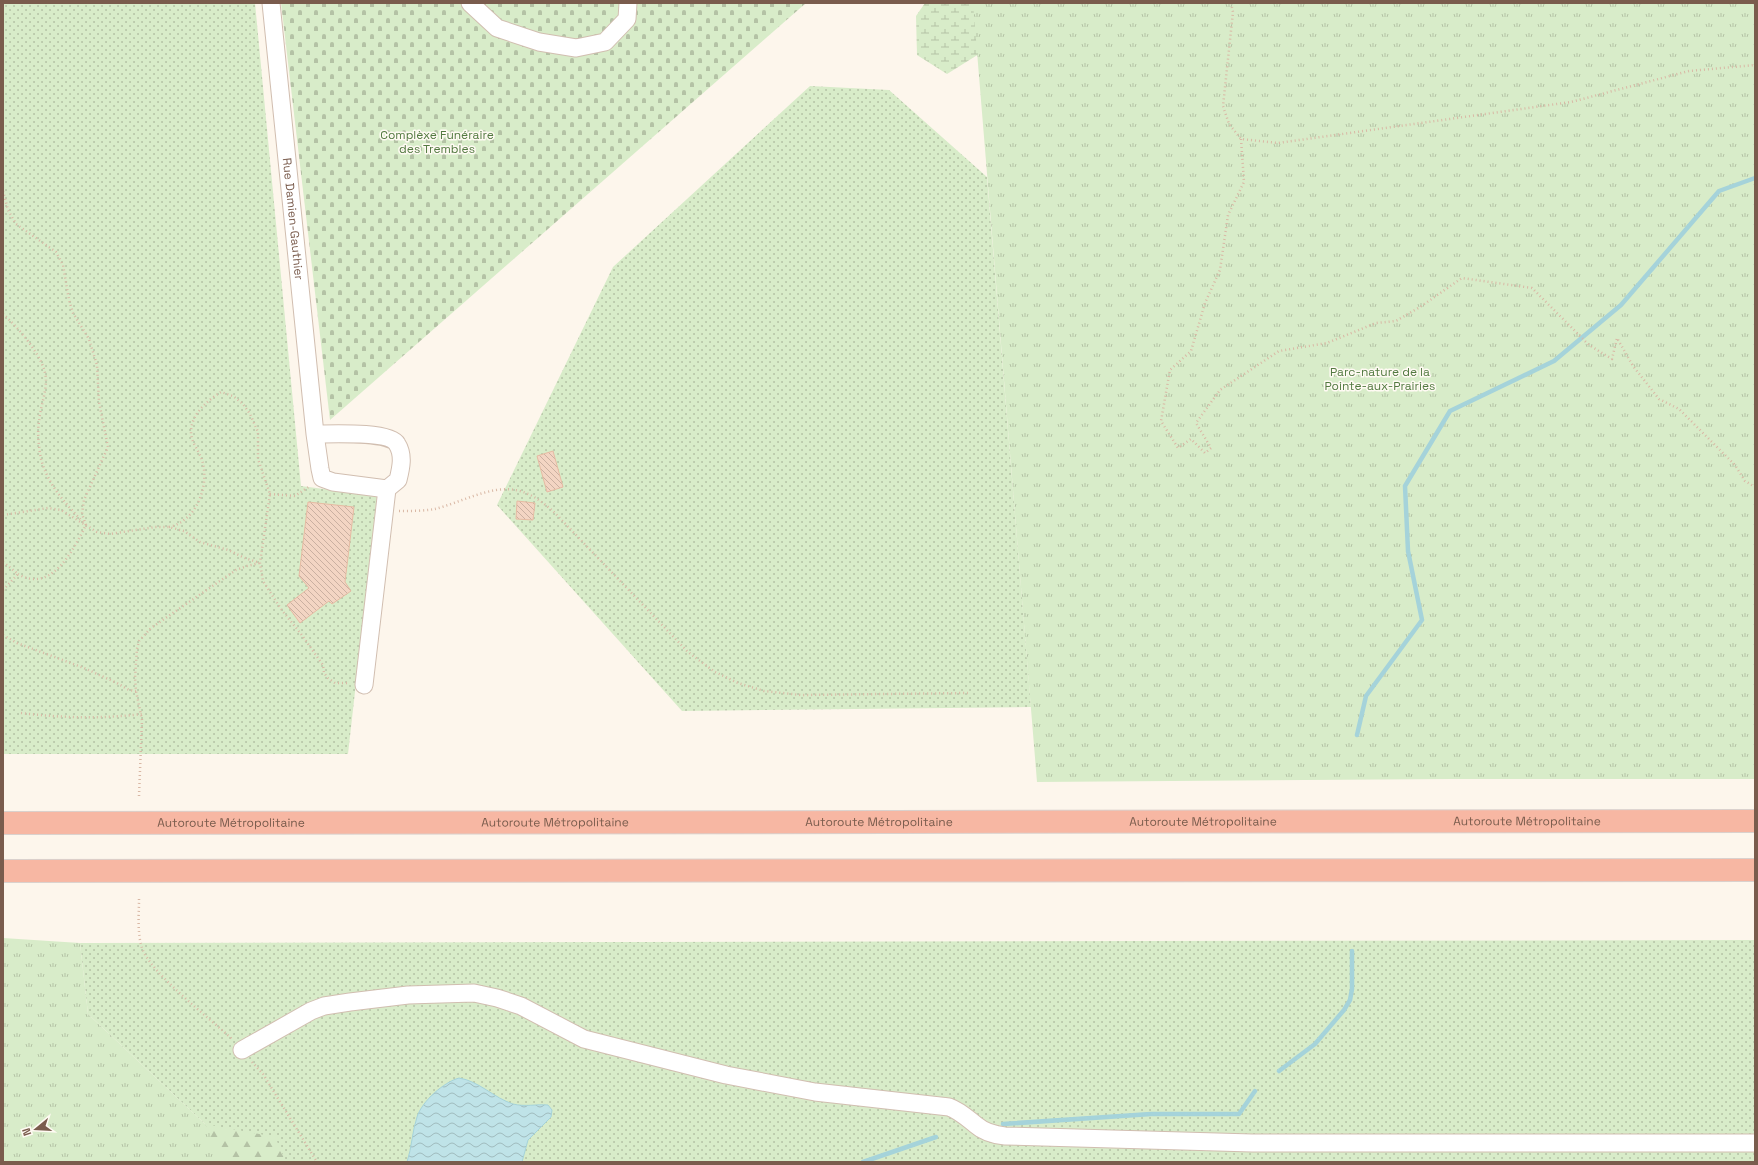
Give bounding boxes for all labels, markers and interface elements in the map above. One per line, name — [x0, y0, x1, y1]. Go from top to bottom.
park label: Complèxe Funéraire des Trembles — [380, 127, 494, 157]
street label: Rue Damien-Gauthier — [279, 157, 307, 281]
park label: Parc-nature de la Pointe-aux-Prairies — [1325, 364, 1435, 394]
street label: Autoroute Métropolitaine — [1453, 813, 1601, 829]
street label: Autoroute Métropolitaine — [481, 814, 629, 830]
street label: Autoroute Métropolitaine — [805, 814, 953, 830]
street label: Autoroute Métropolitaine — [1129, 814, 1277, 830]
street label: Autoroute Métropolitaine — [157, 815, 305, 831]
north arrow — [16, 1109, 56, 1149]
text: N — [19, 1126, 34, 1138]

